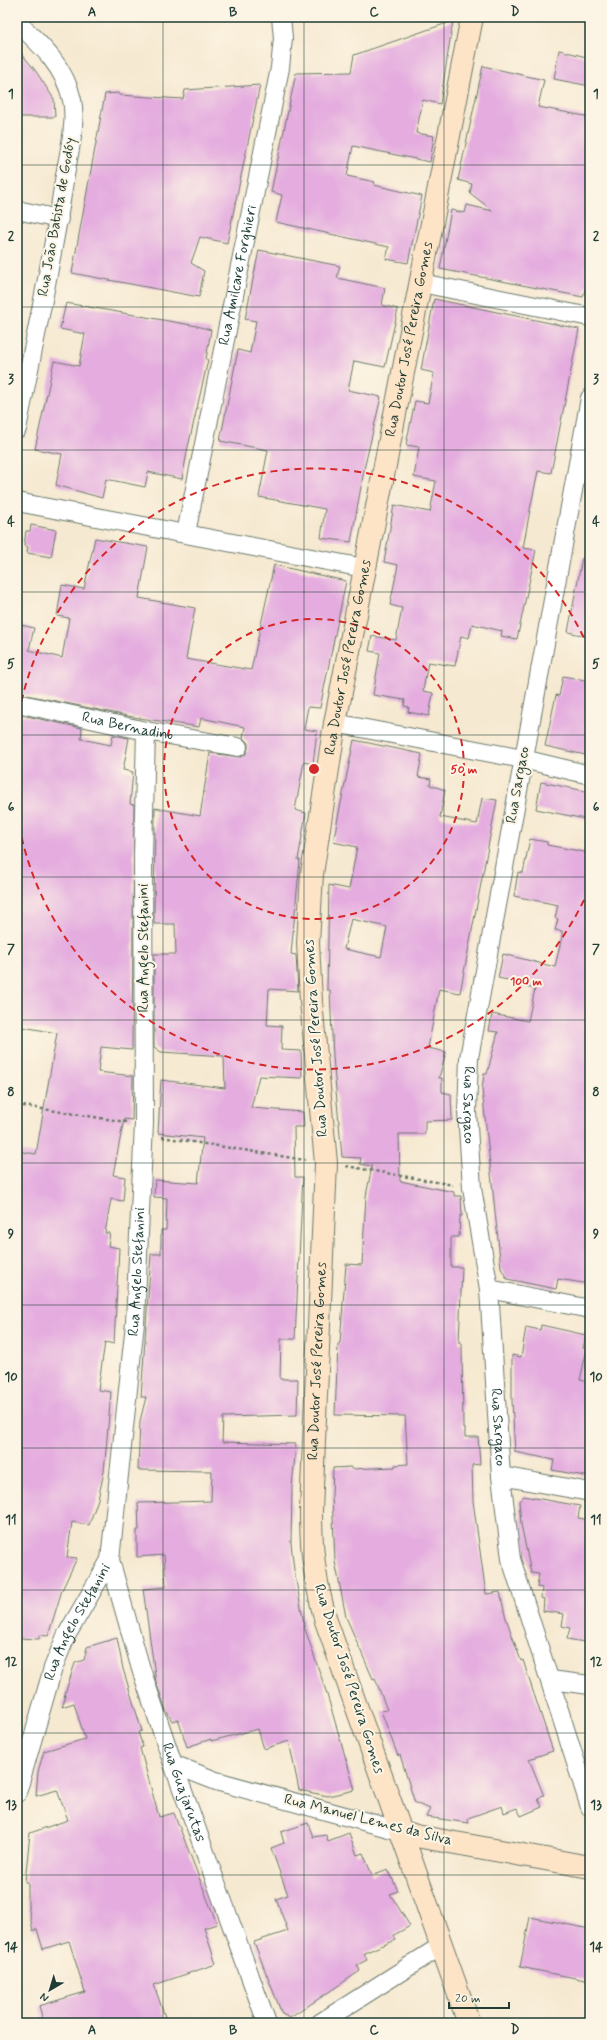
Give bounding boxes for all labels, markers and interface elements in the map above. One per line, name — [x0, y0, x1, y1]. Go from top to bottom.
text: A — [88, 4, 96, 21]
text: B — [229, 4, 238, 21]
text: C — [369, 4, 379, 21]
text: D — [511, 4, 520, 21]
text: 1 — [8, 86, 14, 103]
text: 1 — [593, 86, 599, 103]
street label: Rua João Batista de Godóy — [33, 136, 81, 298]
street label: Rua Amilcare Forghieri — [214, 203, 262, 347]
text: 2 — [8, 228, 15, 245]
text: 2 — [593, 228, 600, 245]
street label: Rua Doutor José Pereira Gomes — [381, 239, 438, 439]
text: 3 — [8, 371, 14, 388]
text: 3 — [593, 371, 599, 388]
text: 4 — [7, 514, 15, 531]
text: 4 — [592, 514, 600, 531]
street label: Rua Doutor José Pereira Gomes — [320, 557, 377, 756]
text: 5 — [7, 656, 15, 673]
text: 5 — [592, 656, 600, 673]
street label: Rua Bernadino — [80, 707, 175, 746]
street label: Rua Sargaco — [501, 745, 536, 825]
centre of rings — [307, 762, 321, 776]
text: 50 m — [451, 762, 478, 778]
text: 6 — [8, 799, 15, 816]
text: 6 — [593, 799, 600, 816]
street label: Rua Angelo Stefanini — [134, 884, 155, 1012]
street label: Rua Doutor José Pereira Gomes — [299, 938, 333, 1138]
text: 7 — [7, 941, 15, 958]
text: 7 — [592, 941, 600, 958]
text: 100 m — [510, 974, 543, 990]
street label: Rua Sargaco — [456, 1066, 479, 1145]
text: 8 — [7, 1084, 15, 1101]
text: 8 — [592, 1084, 600, 1101]
street label: Rua Angelo Stefanini — [124, 1207, 150, 1337]
text: 9 — [8, 1226, 15, 1243]
text: 9 — [593, 1226, 600, 1243]
street label: Rua Doutor José Pereira Gomes — [303, 1261, 332, 1461]
text: 10 — [4, 1369, 18, 1386]
text: 10 — [589, 1369, 603, 1386]
street label: Rua Sargaco — [485, 1388, 510, 1467]
text: 11 — [5, 1512, 17, 1529]
text: 11 — [590, 1512, 602, 1529]
street label: Rua Angelo Stefanini — [40, 1560, 116, 1683]
street label: Rua Doutor José Pereira Gomes — [309, 1582, 389, 1777]
text: 12 — [5, 1654, 17, 1671]
text: 12 — [590, 1654, 602, 1671]
street label: Rua Guajarutas — [157, 1740, 211, 1845]
street label: Rua Manuel Lemes da Silva — [282, 1789, 455, 1851]
text: 13 — [5, 1797, 17, 1814]
text: 13 — [590, 1797, 602, 1814]
text: 14 — [4, 1939, 18, 1956]
text: 14 — [589, 1939, 603, 1956]
north arrow — [30, 1970, 70, 2010]
scale bar — [449, 1984, 509, 2010]
text: N — [37, 1989, 52, 2005]
text: 20 m — [455, 1991, 481, 2007]
text: A — [88, 2022, 96, 2039]
text: B — [229, 2022, 238, 2039]
text: C — [369, 2022, 379, 2039]
text: D — [511, 2022, 520, 2039]

